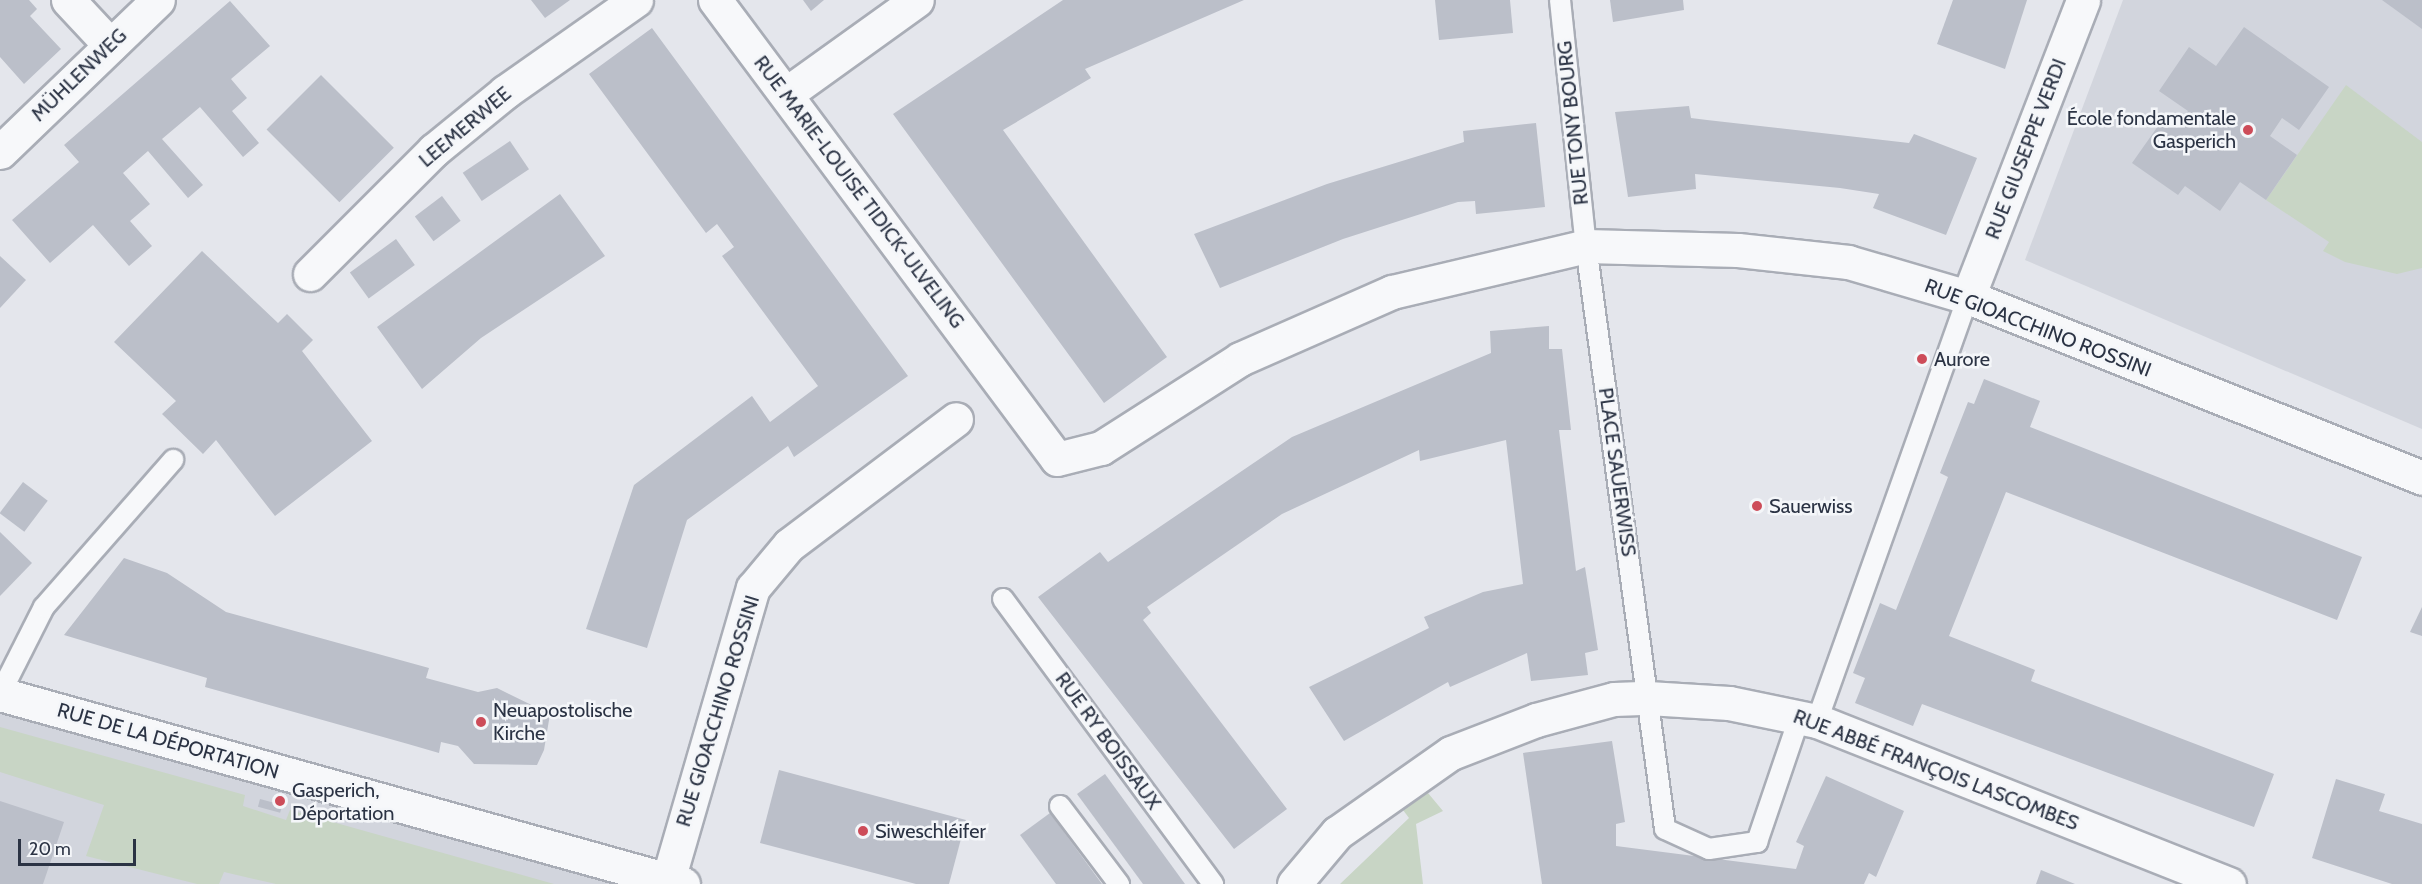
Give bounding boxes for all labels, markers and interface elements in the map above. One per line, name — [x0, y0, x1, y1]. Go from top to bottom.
street label: MÜHLENWEG — [26, 24, 132, 126]
street label: RUE TONY BOURG — [1552, 40, 1594, 206]
street label: RUE MARIE-LOUISE TIDICK-ULVELING — [749, 51, 969, 333]
street label: RUE GIUSEPPE VERDI — [1981, 55, 2071, 243]
street label: LEEMERWEE — [414, 82, 516, 172]
place label: École fondamentale Gasperich — [2067, 106, 2236, 153]
marker: École fondamentale Gasperich — [2241, 123, 2255, 137]
street label: RUE GIOACCHINO ROSSINI — [1921, 274, 2155, 382]
place label: Aurore — [1934, 347, 1990, 371]
marker: Aurore — [1915, 352, 1929, 366]
street label: PLACE SAUERWISS — [1593, 386, 1641, 558]
place label: Sauerwiss — [1769, 494, 1853, 518]
marker: Sauerwiss — [1750, 499, 1764, 513]
street label: RUE GIOACCHINO ROSSINI — [671, 592, 765, 830]
street label: RUE RY BOISSAUX — [1050, 668, 1166, 814]
street label: RUE DE LA DÉPORTATION — [54, 698, 282, 784]
place label: Neuapostolische Kirche — [493, 698, 633, 745]
street label: RUE ABBÉ FRANÇOIS LASCOMBES — [1790, 704, 2082, 836]
marker: Neuapostolische Kirche — [474, 715, 488, 729]
place label: Gasperich, Déportation — [292, 778, 394, 825]
marker: Gasperich, Déportation — [273, 794, 287, 808]
place label: Siweschléifer — [875, 819, 986, 843]
marker: Siweschléifer — [856, 824, 870, 838]
scale bar — [21, 827, 140, 865]
text: 20 m — [29, 838, 71, 860]

